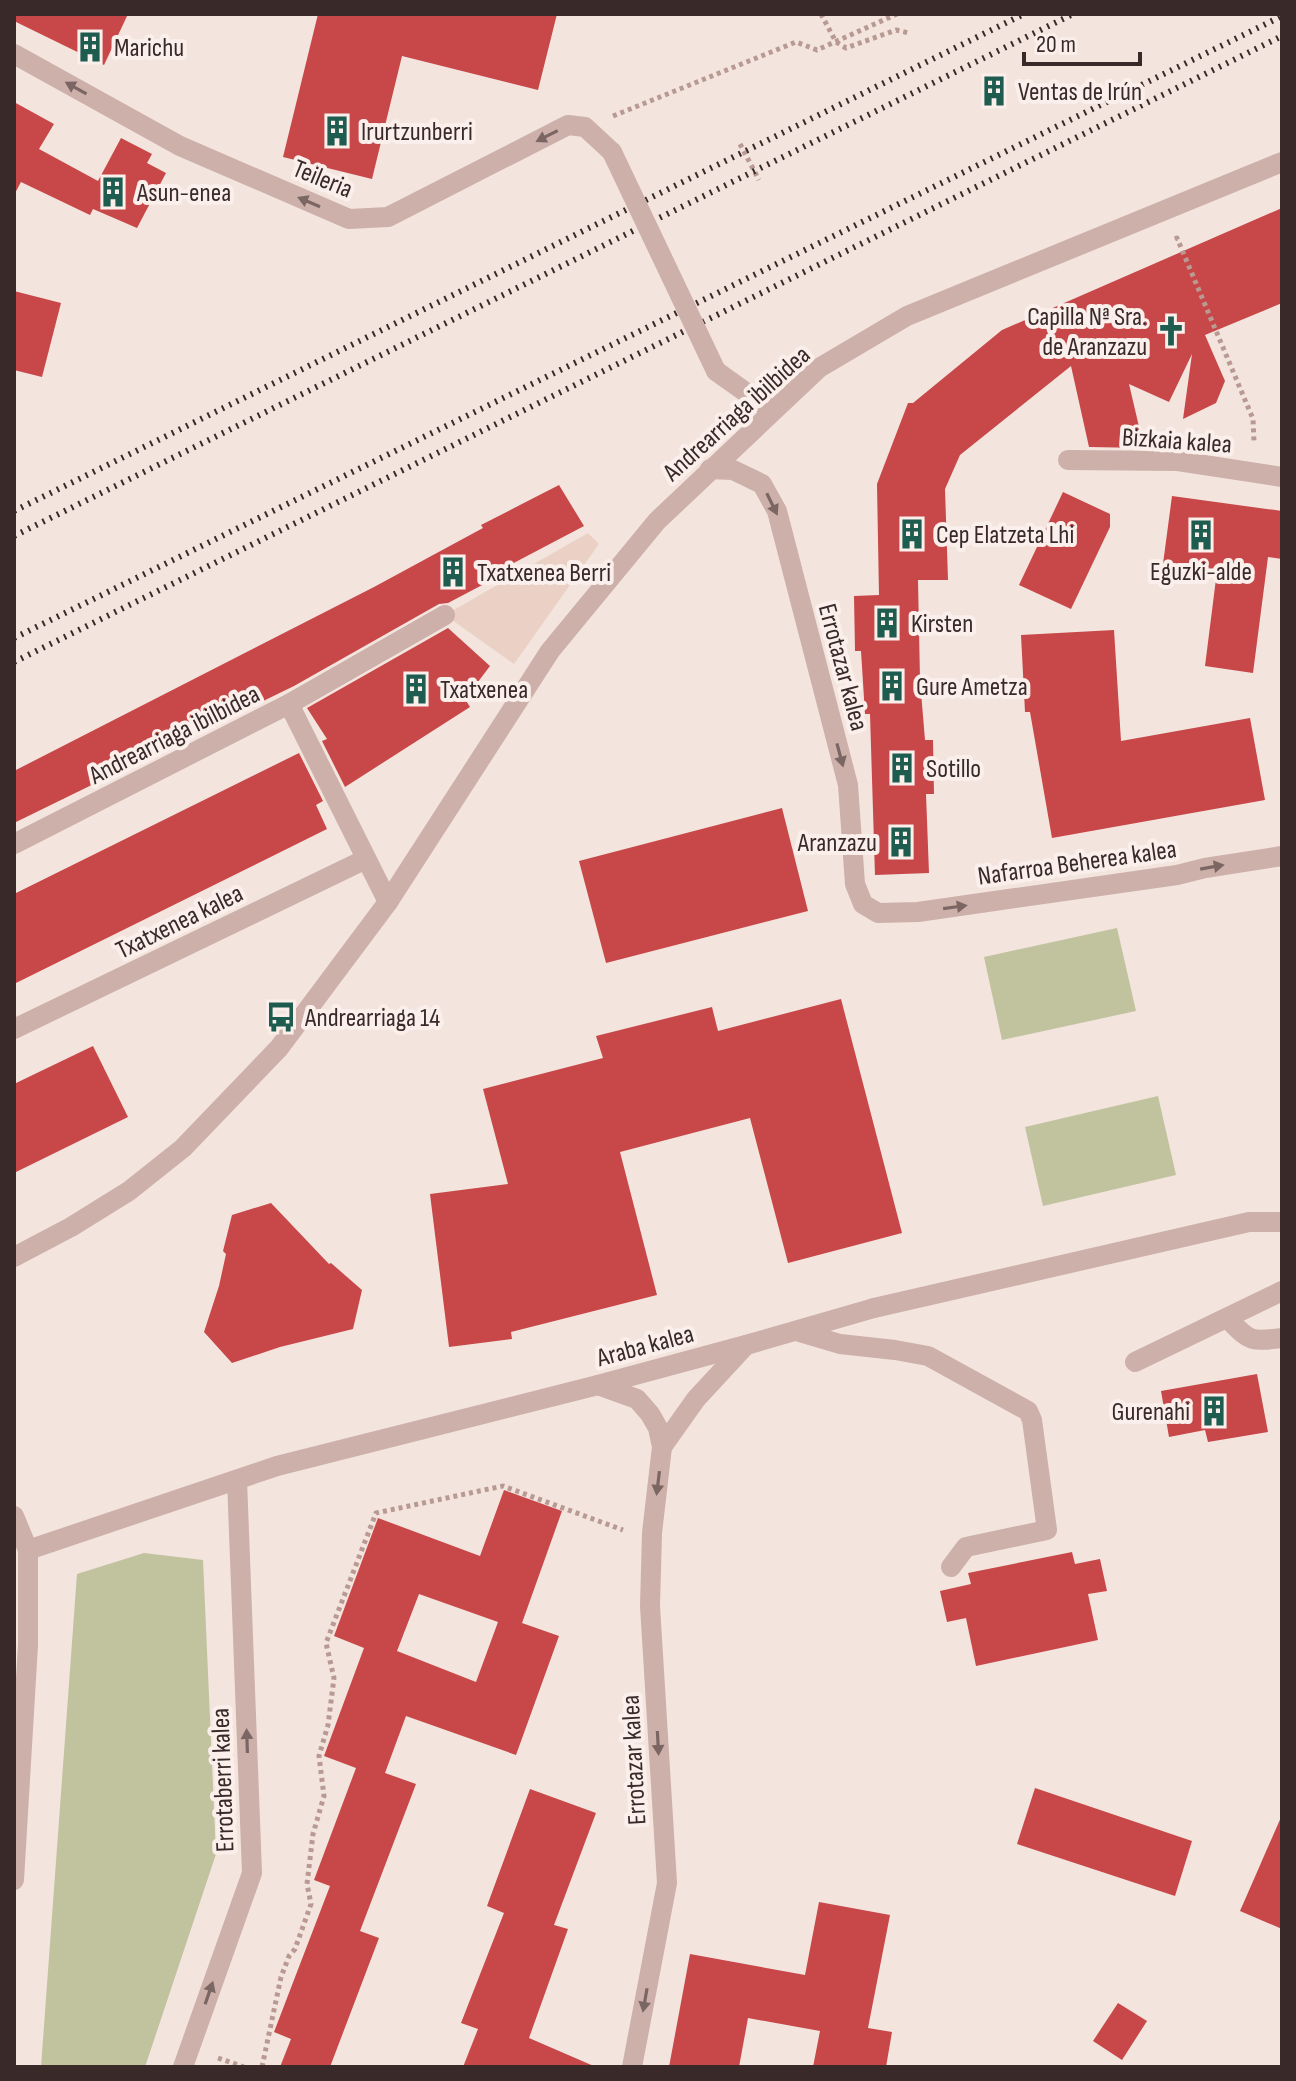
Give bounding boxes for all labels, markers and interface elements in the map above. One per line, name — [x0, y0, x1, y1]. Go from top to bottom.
scale bar — [1024, 16, 1140, 66]
building icon: Marichu — [73, 30, 107, 64]
text: 20 m — [1036, 30, 1076, 59]
place label: Marichu — [114, 33, 184, 64]
building icon: Ventas de Irún — [977, 74, 1011, 108]
place label: Ventas de Irún — [1018, 77, 1142, 108]
one-way arrow — [64, 82, 87, 95]
building icon: Irurtzunberri — [320, 114, 354, 148]
place label: Irurtzunberri — [361, 117, 473, 148]
one-way arrow — [535, 130, 558, 143]
street label: Teileria — [288, 153, 357, 205]
building icon: Asun-enea — [96, 175, 130, 209]
place label: Asun-enea — [136, 178, 231, 209]
one-way arrow — [298, 195, 321, 208]
place label: Capilla Nª Sra. de Aranzazu — [1027, 302, 1147, 363]
church icon: Capilla Nª Sra. de Aranzazu — [1154, 314, 1188, 348]
street label: Andrearriaga ibilbidea — [656, 340, 817, 489]
street label: Bizkaia kalea — [1121, 422, 1233, 461]
one-way arrow — [765, 493, 779, 516]
building icon: Cep Elatzeta Lhi — [895, 517, 929, 551]
building icon: Eguzki-alde — [1184, 518, 1218, 552]
place label: Cep Elatzeta Lhi — [936, 520, 1074, 551]
building icon: Txatxenea Berri — [436, 555, 470, 589]
place label: Eguzki-alde — [1150, 557, 1252, 588]
place label: Txatxenea Berri — [477, 558, 611, 589]
street label: Errotazar kalea — [811, 601, 874, 734]
building icon: Kirsten — [870, 606, 904, 640]
place label: Kirsten — [911, 609, 973, 640]
building icon: Gure Ametza — [875, 669, 909, 703]
building icon: Txatxenea — [399, 672, 433, 706]
place label: Gure Ametza — [916, 672, 1028, 703]
place label: Txatxenea — [440, 675, 528, 706]
street label: Andrearriaga ibilbidea — [83, 679, 265, 792]
one-way arrow — [835, 743, 847, 768]
building icon: Sotillo — [885, 751, 919, 785]
place label: Sotillo — [926, 754, 981, 785]
building icon: Aranzazu — [884, 825, 918, 859]
place label: Aranzazu — [797, 828, 877, 859]
street label: Nafarroa Beherea kalea — [976, 834, 1179, 893]
one-way arrow — [1200, 861, 1225, 873]
street label: Txatxenea kalea — [111, 878, 248, 966]
one-way arrow — [943, 900, 968, 913]
bus stop icon: Andrearriaga 14 — [264, 1000, 298, 1034]
place label: Andrearriaga 14 — [304, 1003, 440, 1034]
street label: Araba kalea — [593, 1319, 697, 1374]
building icon: Gurenahi — [1197, 1394, 1231, 1428]
place label: Gurenahi — [1112, 1397, 1190, 1428]
one-way arrow — [651, 1471, 664, 1496]
street label: Errotazar kalea — [616, 1694, 653, 1826]
street label: Errotaberri kalea — [205, 1707, 242, 1853]
one-way arrow — [240, 1728, 253, 1753]
one-way arrow — [652, 1730, 665, 1755]
one-way arrow — [204, 1981, 216, 2005]
one-way arrow — [638, 1988, 650, 2013]

